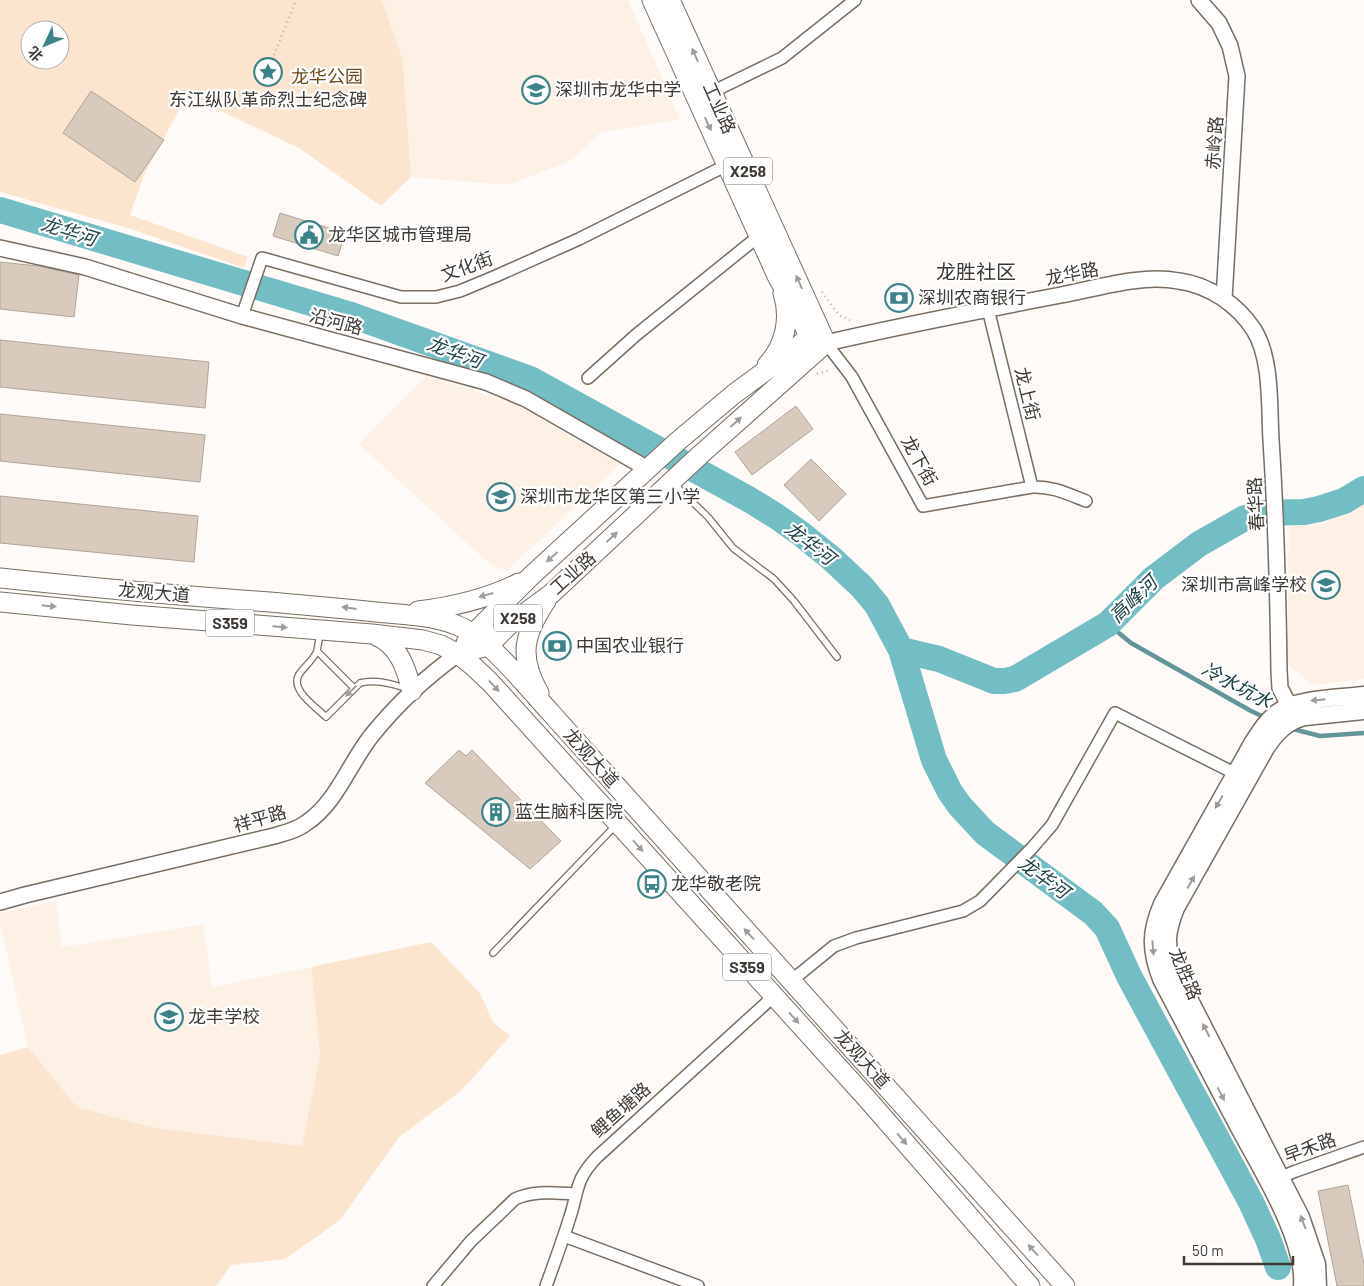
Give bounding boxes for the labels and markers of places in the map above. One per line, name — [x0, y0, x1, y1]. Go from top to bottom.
place icon: 东江纵队革命烈士纪念碑 — [253, 57, 283, 87]
school or university icon: 深圳市龙华中学 — [521, 75, 551, 105]
place label: 深圳市龙华中学 — [555, 78, 681, 100]
place label: 东江纵队革命烈士纪念碑 — [169, 88, 367, 110]
public building icon: 龙华区城市管理局 — [294, 220, 324, 250]
place label: 龙华区城市管理局 — [328, 223, 472, 245]
bank icon: 深圳农商银行 — [884, 283, 914, 313]
place label: 深圳农商银行 — [918, 286, 1026, 308]
school or university icon: 深圳市龙华区第三小学 — [486, 482, 516, 512]
place label: 深圳市龙华区第三小学 — [520, 485, 700, 507]
school or university icon: 深圳市高峰学校 — [1311, 570, 1341, 600]
place label: 深圳市高峰学校 — [1181, 573, 1307, 595]
bank icon: 中国农业银行 — [542, 631, 572, 661]
place label: 中国农业银行 — [576, 634, 684, 656]
building icon: 蓝生脑科医院 — [481, 797, 511, 827]
place label: 蓝生脑科医院 — [515, 800, 623, 822]
bus stop icon: 龙华敬老院 — [637, 869, 667, 899]
place label: 龙华敬老院 — [671, 872, 761, 894]
school or university icon: 龙丰学校 — [154, 1002, 184, 1032]
place label: 龙丰学校 — [188, 1005, 260, 1027]

